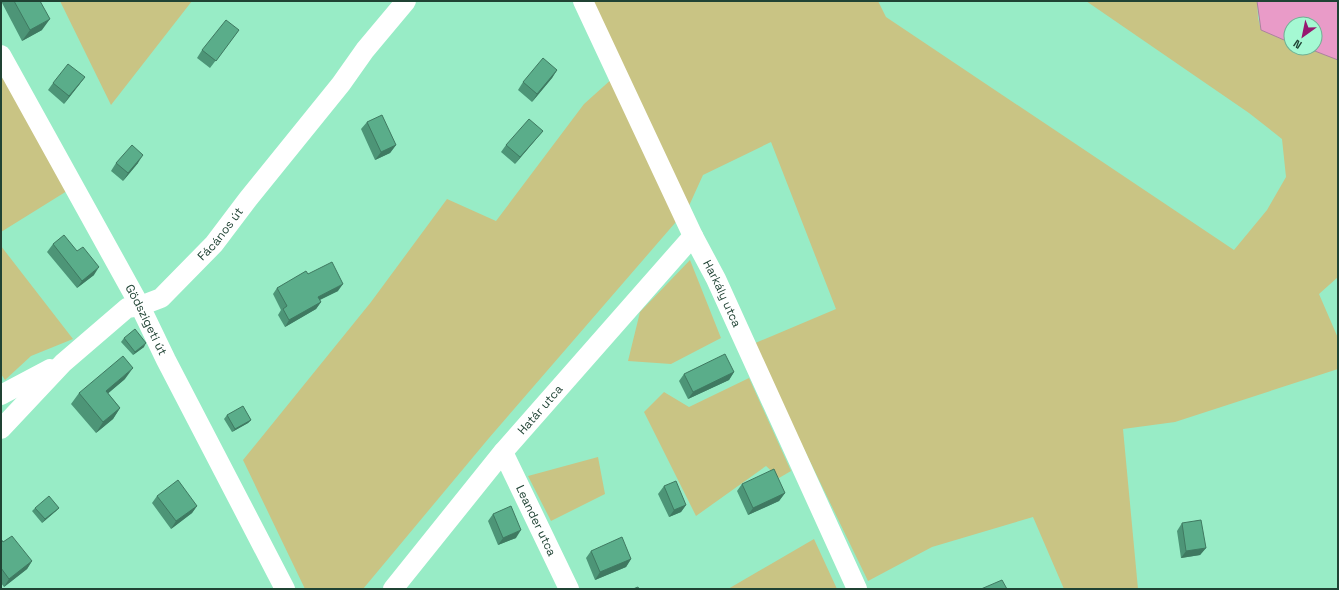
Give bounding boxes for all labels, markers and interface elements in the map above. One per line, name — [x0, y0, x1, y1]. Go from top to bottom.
north arrow — [1283, 16, 1323, 56]
text: N — [1291, 37, 1304, 52]
street label: Fácános út — [194, 204, 247, 264]
street label: Harkály utca — [699, 257, 745, 330]
street label: Gödszigeti út — [121, 281, 171, 358]
street label: Határ utca — [514, 381, 566, 438]
street label: Leander utca — [512, 482, 560, 559]

